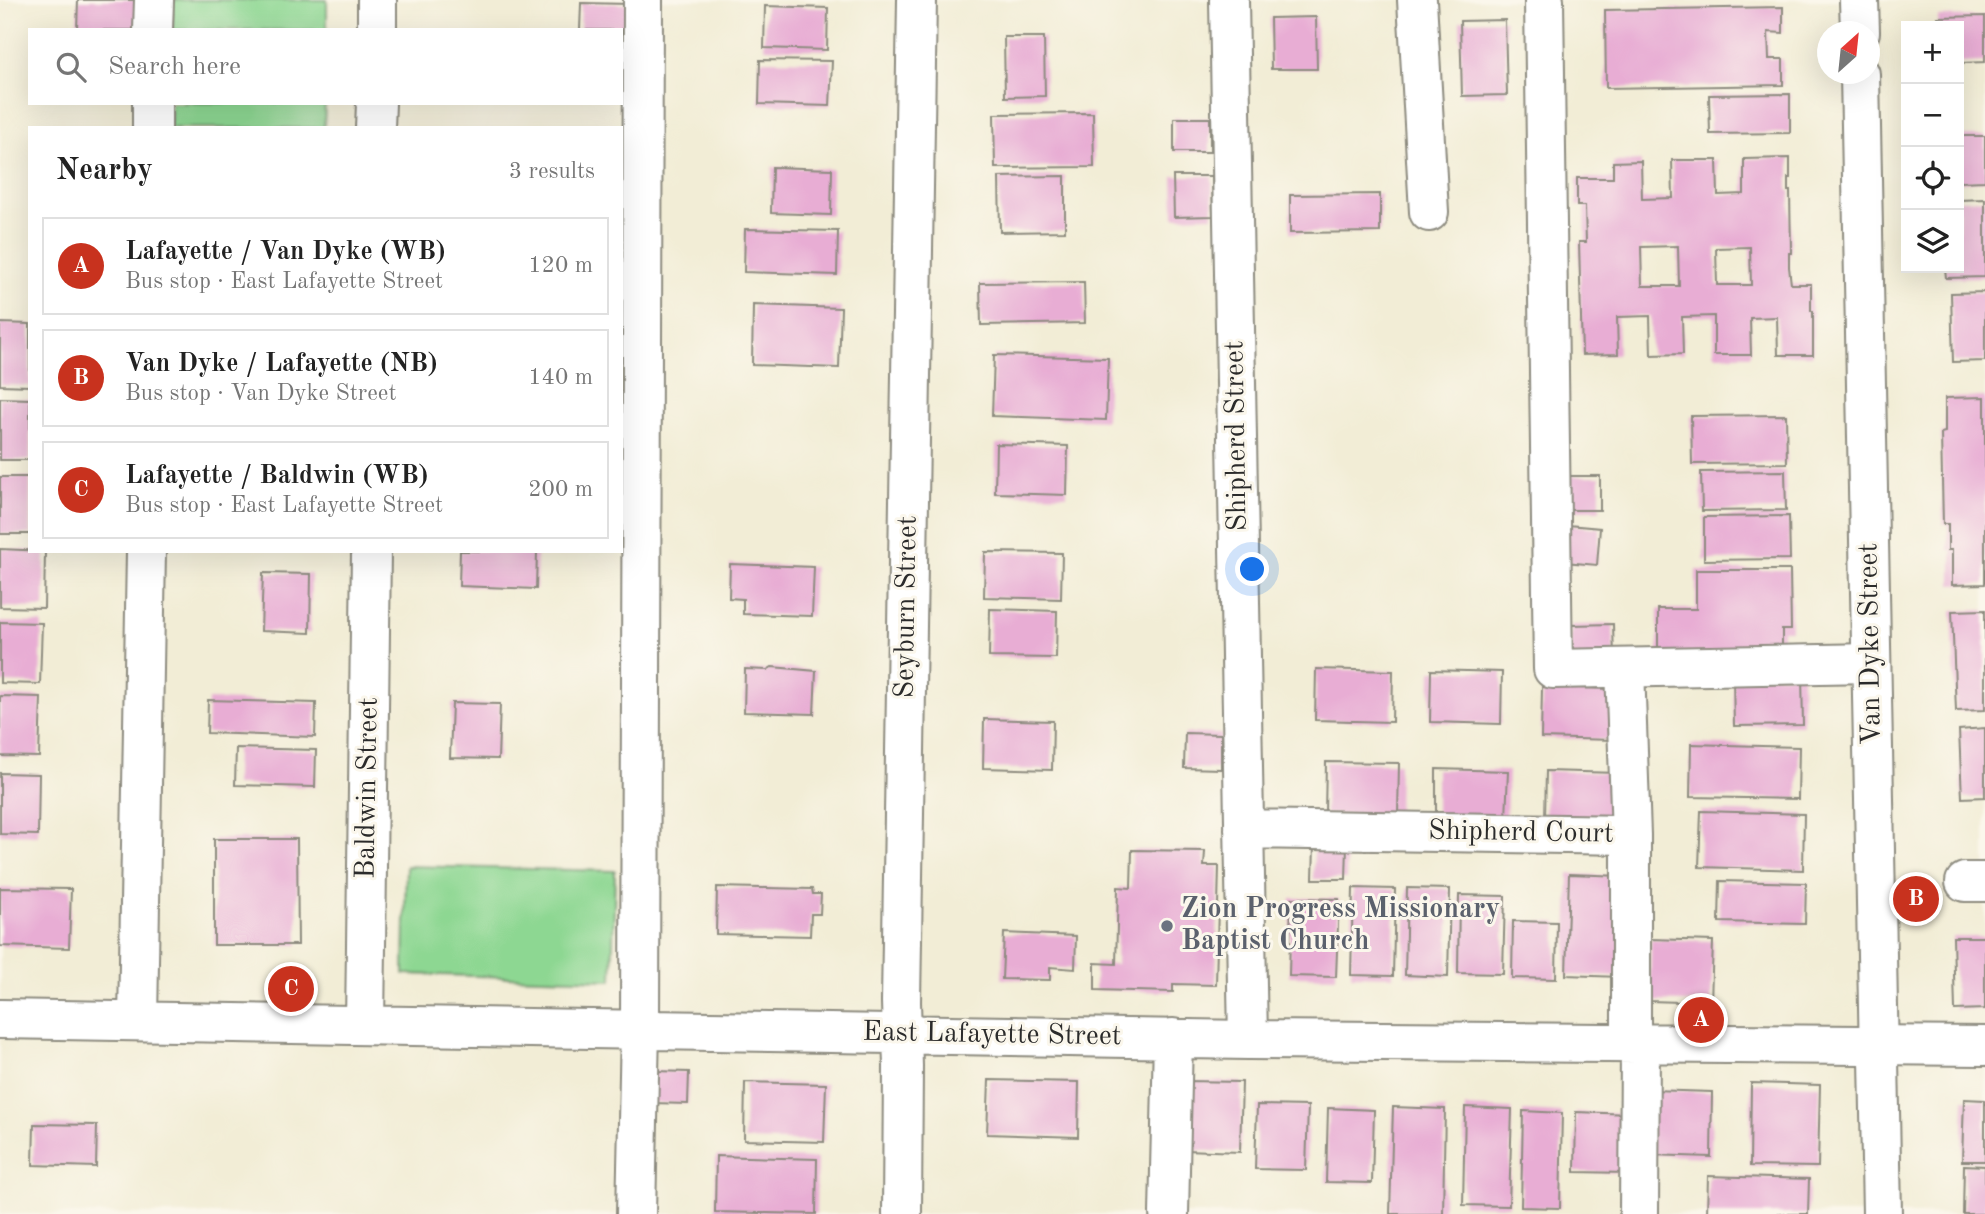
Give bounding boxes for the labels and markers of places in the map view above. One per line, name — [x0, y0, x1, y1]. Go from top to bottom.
pin: B — [1893, 873, 1939, 925]
place label: Zion Progress Missionary Baptist Church — [1181, 896, 1500, 956]
marker: Zion Progress Missionary Baptist Church — [1159, 918, 1175, 934]
pin: C — [268, 963, 314, 1015]
pin: A — [1678, 994, 1724, 1046]

